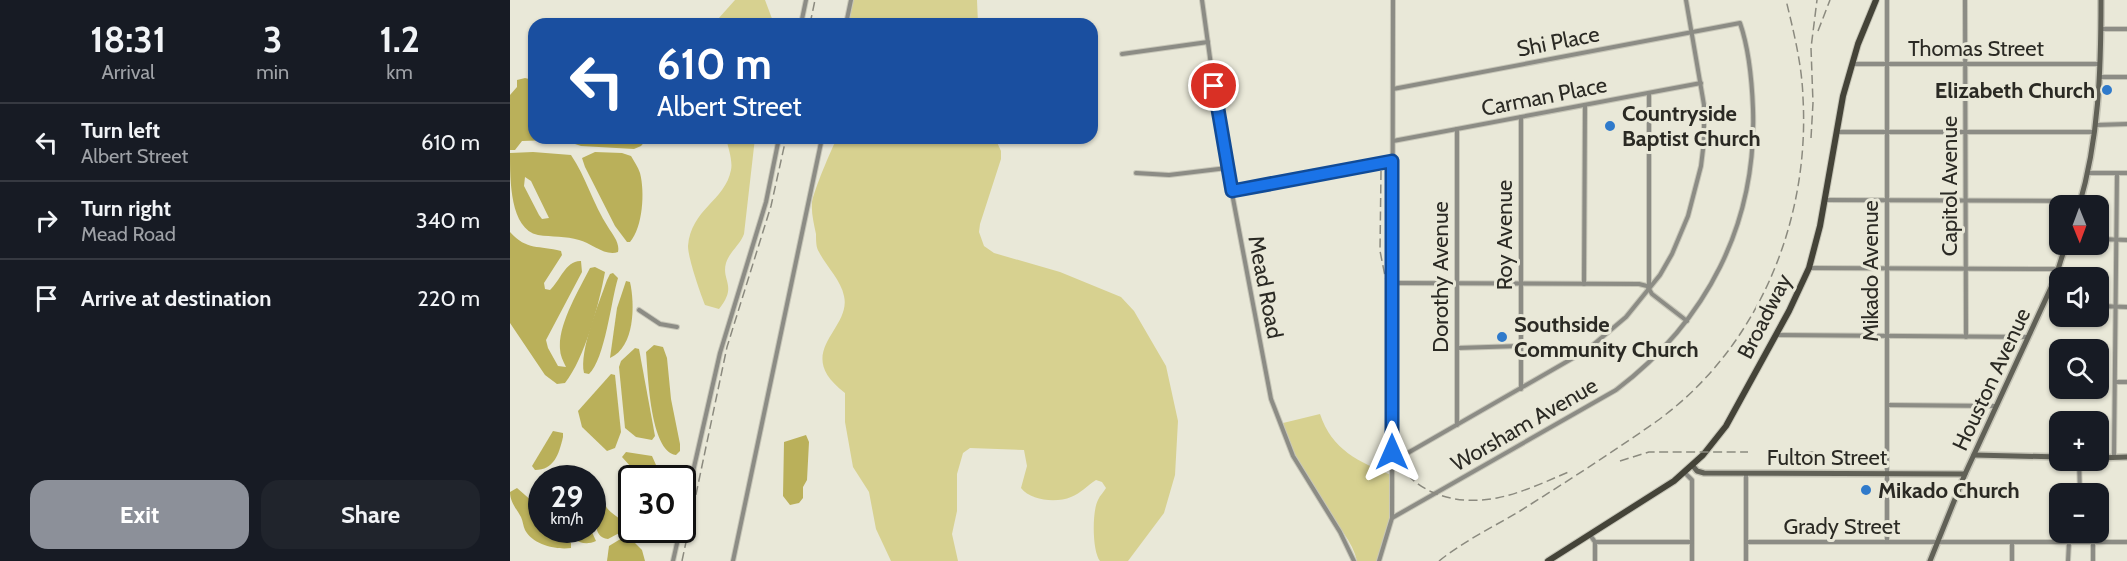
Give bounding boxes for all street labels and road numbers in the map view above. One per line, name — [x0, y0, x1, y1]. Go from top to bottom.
street label: Shi Place — [1514, 20, 1602, 63]
street label: Thomas Street — [1908, 35, 2045, 62]
street label: Carman Place — [1479, 71, 1609, 122]
street label: Capitol Avenue — [1936, 116, 1963, 256]
street label: Roy Avenue — [1491, 180, 1518, 290]
street label: Mikado Avenue — [1857, 200, 1884, 342]
street label: Dorothy Avenue — [1427, 201, 1454, 353]
street label: Mead Road — [1242, 233, 1289, 341]
street label: Broadway — [1732, 269, 1797, 363]
street label: Houston Avenue — [1947, 304, 2036, 455]
street label: Worsham Avenue — [1446, 372, 1602, 477]
street label: Fulton Street — [1767, 444, 1888, 471]
street label: Grady Street — [1784, 513, 1901, 540]

